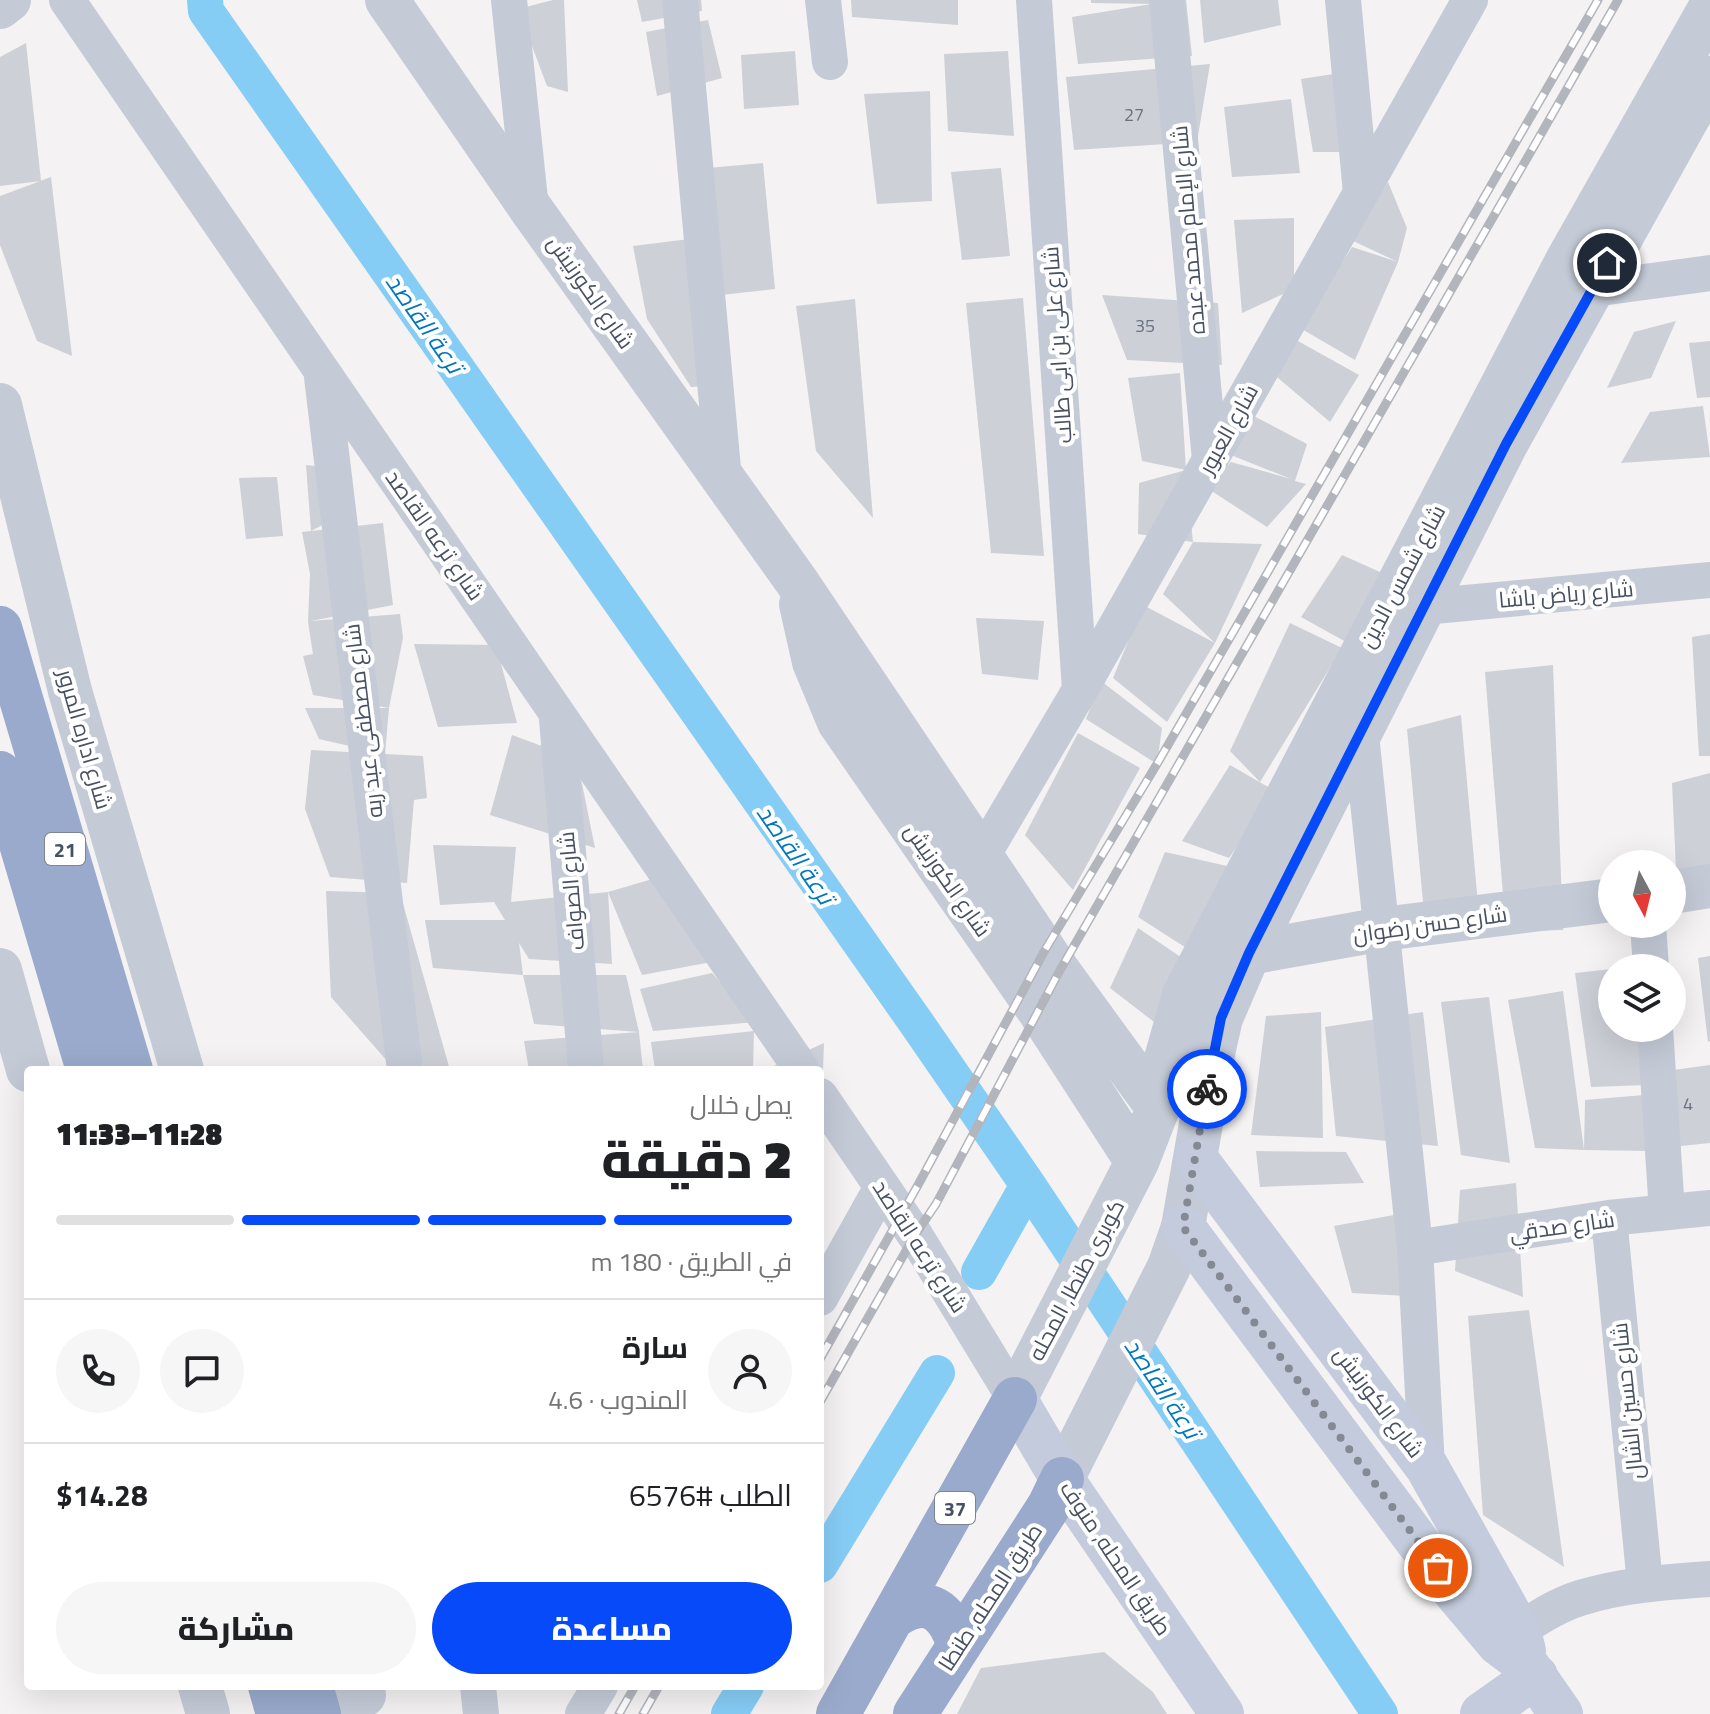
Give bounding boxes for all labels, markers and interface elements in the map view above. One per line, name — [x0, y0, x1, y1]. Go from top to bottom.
house number: 27 — [1124, 101, 1144, 128]
street label: شارع الإمام محمد عبده — [1162, 124, 1214, 336]
street label: شارع الكورنيش — [539, 228, 643, 356]
pin — [1573, 229, 1641, 297]
icon: home — [1585, 241, 1629, 285]
street label: شارع على بن ابى طالب — [1033, 245, 1081, 445]
water label: ترعة القاصد — [377, 266, 475, 384]
house number: 35 — [1135, 312, 1155, 339]
street label: شارع العبور — [1188, 378, 1267, 482]
street label: شارع ترعه القاصد — [377, 463, 493, 607]
street label: شارع شمس الدين — [1350, 498, 1454, 654]
street label: شارع رياض باشا — [1497, 571, 1635, 617]
street label: شارع مصطفى عبد ربه — [334, 622, 392, 820]
street label: شارع اداره المرور — [48, 663, 121, 813]
water label: ترعة القاصد — [748, 797, 846, 915]
street label: شارع الكورنيش — [896, 816, 1000, 944]
street label: شارع الصواف — [549, 830, 593, 952]
road number: 21 — [45, 833, 85, 865]
north arrow — [1598, 850, 1686, 938]
map controls — [1598, 850, 1686, 1042]
street label: شارع حسن رضوان — [1351, 896, 1509, 952]
button: layers — [1598, 954, 1686, 1042]
courier — [1167, 1049, 1247, 1129]
icon: bike — [1185, 1067, 1229, 1111]
text: يصل خلال — [690, 1085, 792, 1124]
house number: 4 — [1683, 1090, 1693, 1117]
text: 11:28–11:33 — [56, 1111, 222, 1157]
text: 2 دقيقة — [601, 1119, 792, 1198]
street label: شارع ترعه القاصد — [864, 1173, 976, 1319]
street label: كوبرى طنطا, المحله — [1019, 1193, 1133, 1367]
street label: شارع صدقي — [1507, 1202, 1617, 1250]
text: في الطريق · 180 m — [591, 1242, 792, 1281]
street label: شارع حسين الشال — [1602, 1321, 1652, 1481]
text: سارة — [622, 1324, 688, 1370]
button: phone — [56, 1329, 140, 1413]
button: chat — [160, 1329, 244, 1413]
button: person — [708, 1329, 792, 1413]
water label: ترعة القاصد — [1116, 1330, 1213, 1450]
street label: شارع الكورنيش — [1326, 1339, 1432, 1465]
text: المندوب · 4.6 — [548, 1380, 688, 1419]
text: $14.28 — [56, 1472, 148, 1518]
text: الطلب #6576 — [629, 1472, 792, 1518]
street label: طريق المحله, منوف — [1051, 1474, 1181, 1642]
road number: 37 — [935, 1492, 975, 1524]
street label: طريق المحله, طنطا — [929, 1516, 1051, 1678]
pin — [1404, 1534, 1472, 1602]
icon: bag — [1416, 1546, 1460, 1590]
button: مشاركة — [56, 1582, 416, 1674]
button: مساعدة — [432, 1582, 792, 1674]

